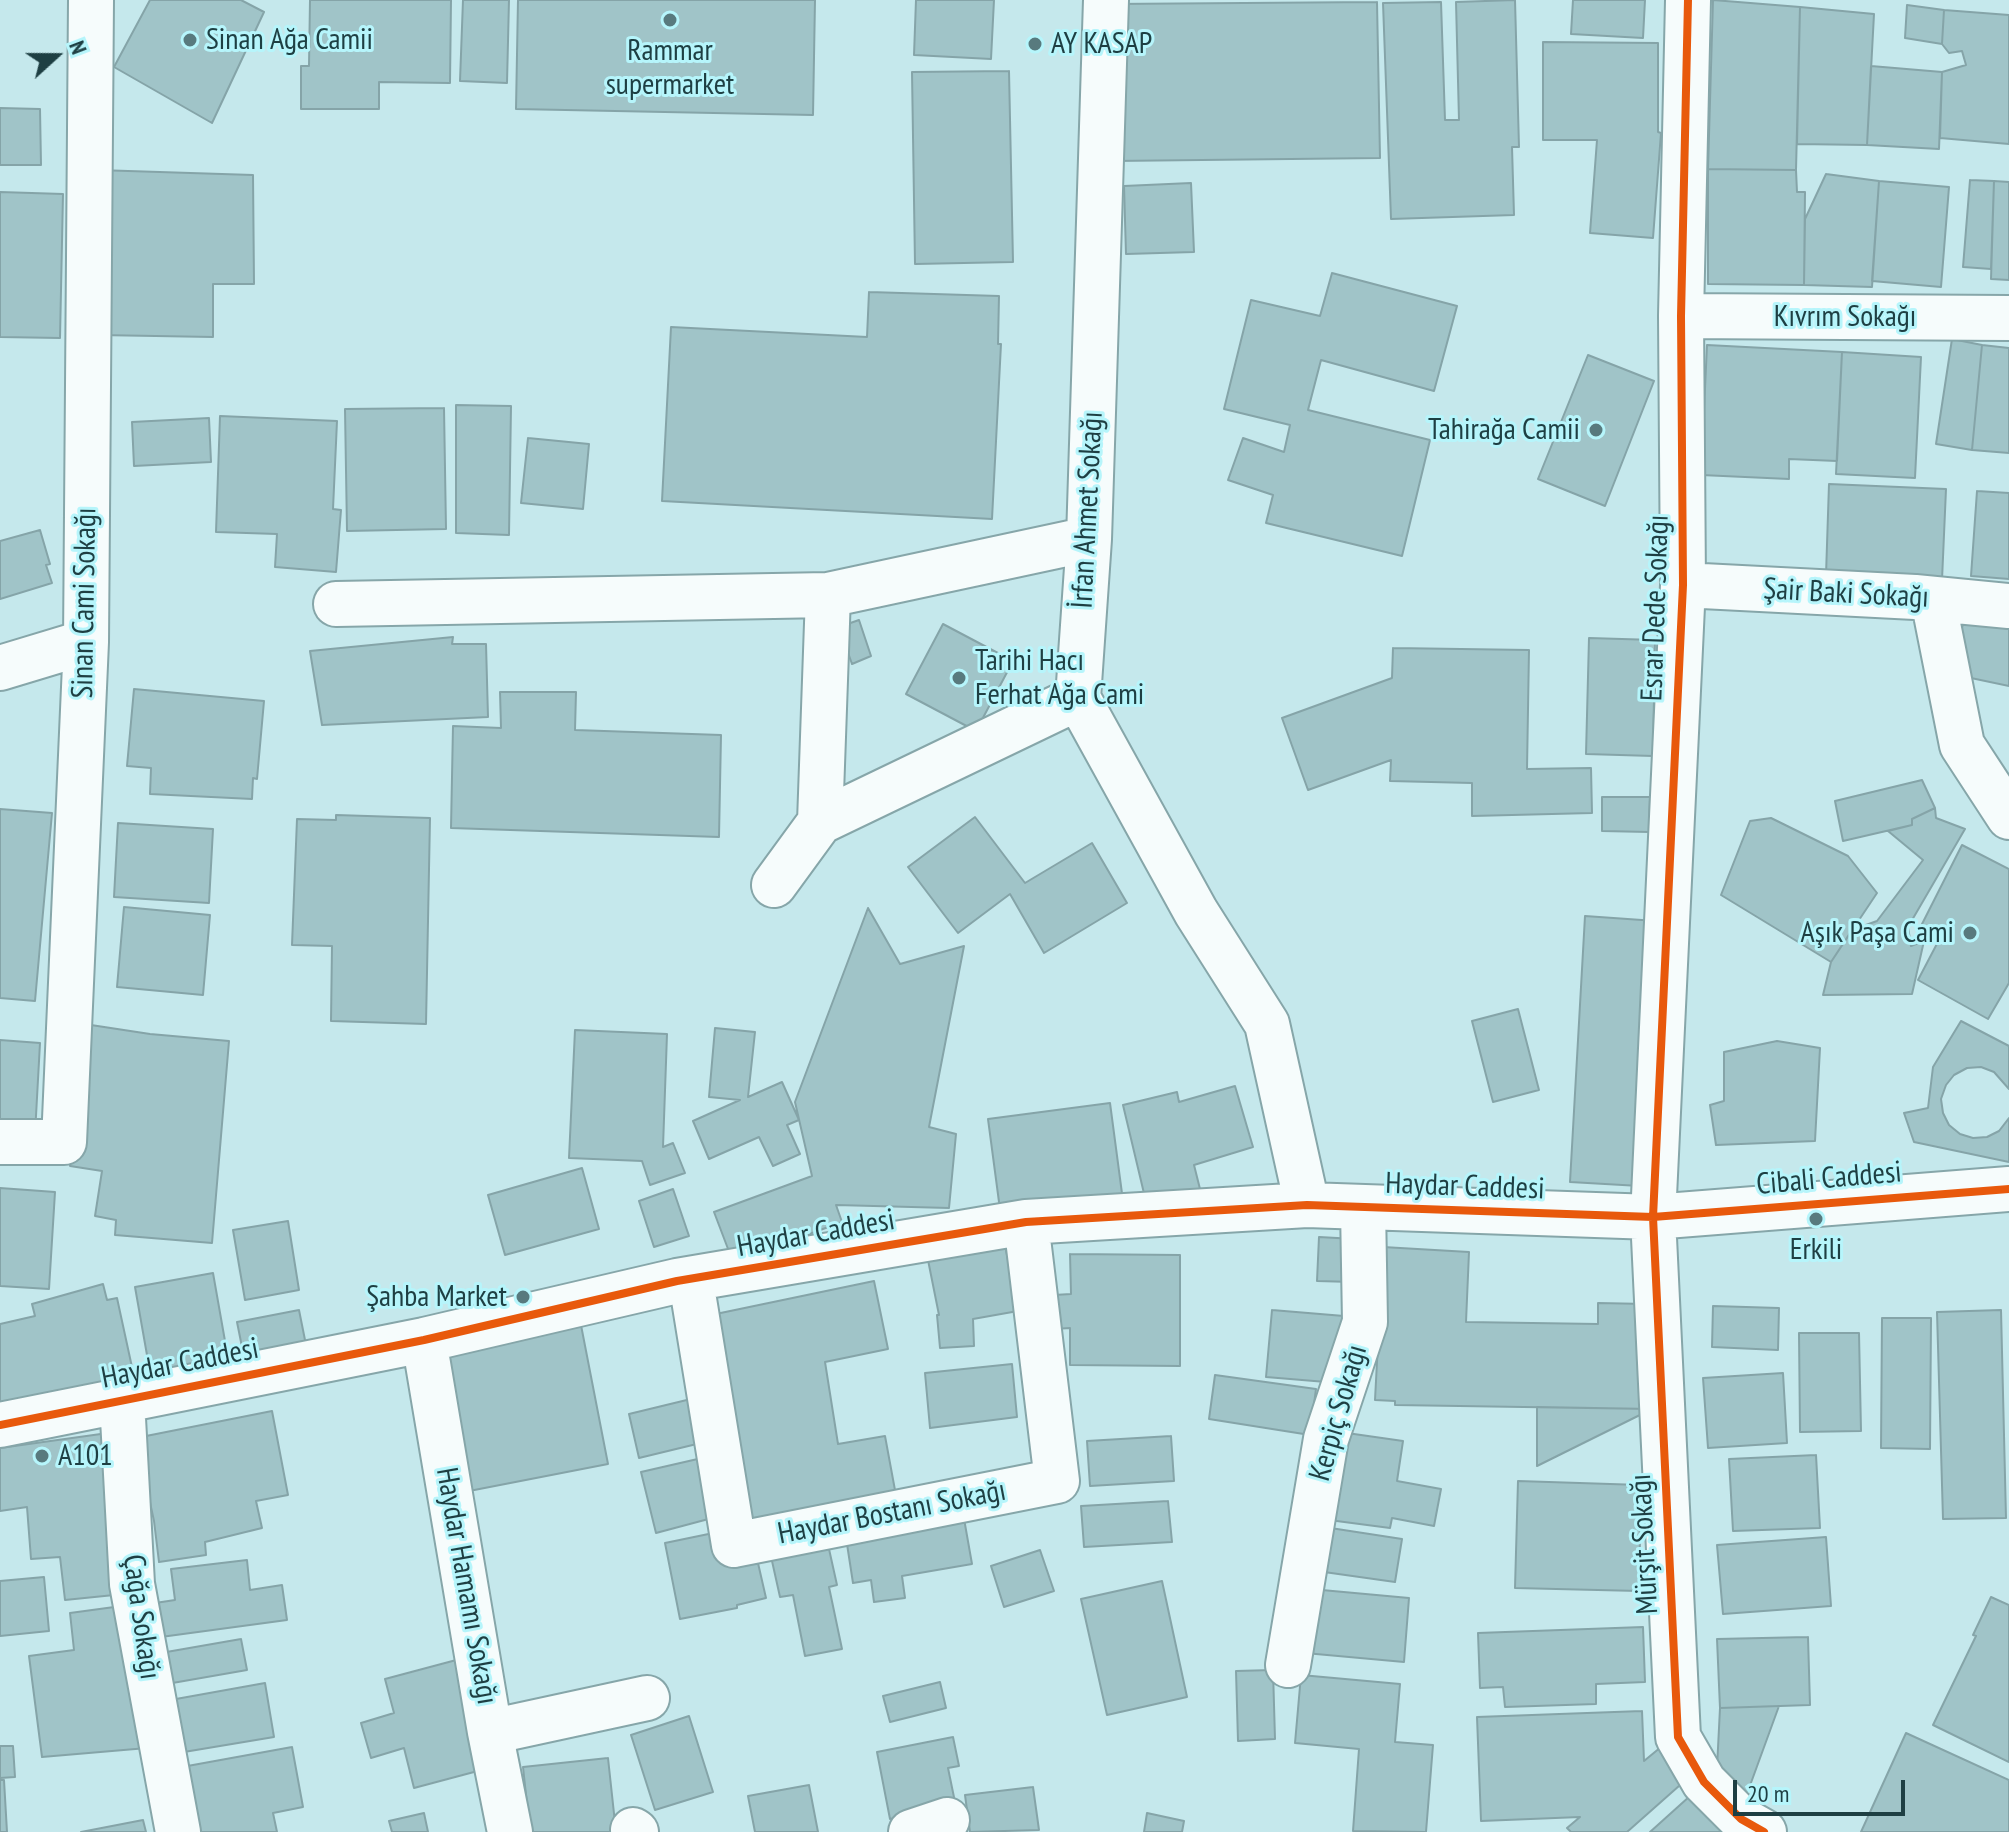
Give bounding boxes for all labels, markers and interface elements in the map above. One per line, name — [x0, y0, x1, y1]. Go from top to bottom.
marker: Rammar supermarket — [661, 11, 679, 29]
north arrow — [16, 16, 96, 96]
place label: Sinan Ağa Camii — [206, 22, 373, 58]
place label: AY KASAP — [1051, 26, 1152, 62]
marker: Sinan Ağa Camii — [181, 31, 199, 49]
place label: Rammar supermarket — [606, 33, 734, 104]
marker: AY KASAP — [1026, 35, 1044, 53]
text: N — [63, 37, 94, 58]
street label: Kıvrım Sokağı — [1774, 299, 1916, 335]
street label: İrfan Ahmet Sokağı — [1065, 411, 1111, 609]
place label: Tahirağa Camii — [1428, 412, 1580, 448]
marker: Tahirağa Camii — [1587, 421, 1605, 439]
street label: Sinan Cami Sokağı — [65, 507, 105, 699]
street label: Esrar Dede Sokağı — [1635, 514, 1677, 702]
street label: Şair Baki Sokağı — [1762, 572, 1930, 616]
place label: Tarihi Hacı Ferhat Ağa Cami — [975, 643, 1144, 714]
marker: Tarihi Hacı Ferhat Ağa Cami — [950, 669, 968, 687]
place label: Aşık Paşa Cami — [1801, 915, 1954, 951]
marker: Aşık Paşa Cami — [1961, 924, 1979, 942]
street label: Cibali Caddesi — [1755, 1155, 1903, 1203]
street label: Haydar Caddesi — [1385, 1166, 1545, 1208]
street label: Haydar Caddesi — [734, 1202, 898, 1266]
marker: Erkili — [1807, 1210, 1825, 1228]
place label: Erkili — [1790, 1232, 1842, 1268]
place label: Şahba Market — [366, 1279, 507, 1315]
marker: Şahba Market — [514, 1288, 532, 1306]
street label: Haydar Caddesi — [98, 1331, 262, 1397]
street label: Kerpiç Sokağı — [1302, 1341, 1376, 1485]
place label: A101 — [58, 1438, 113, 1474]
marker: A101 — [33, 1447, 51, 1465]
street label: Haydar Hamamı Sokağı — [427, 1465, 505, 1707]
street label: Haydar Bostanı Sokağı — [775, 1473, 1009, 1553]
street label: Mürşit Sokağı — [1623, 1473, 1667, 1615]
street label: Çağa Sokağı — [114, 1552, 168, 1682]
scale bar — [1737, 1764, 1909, 1814]
text: 20 m — [1747, 1778, 1789, 1809]

